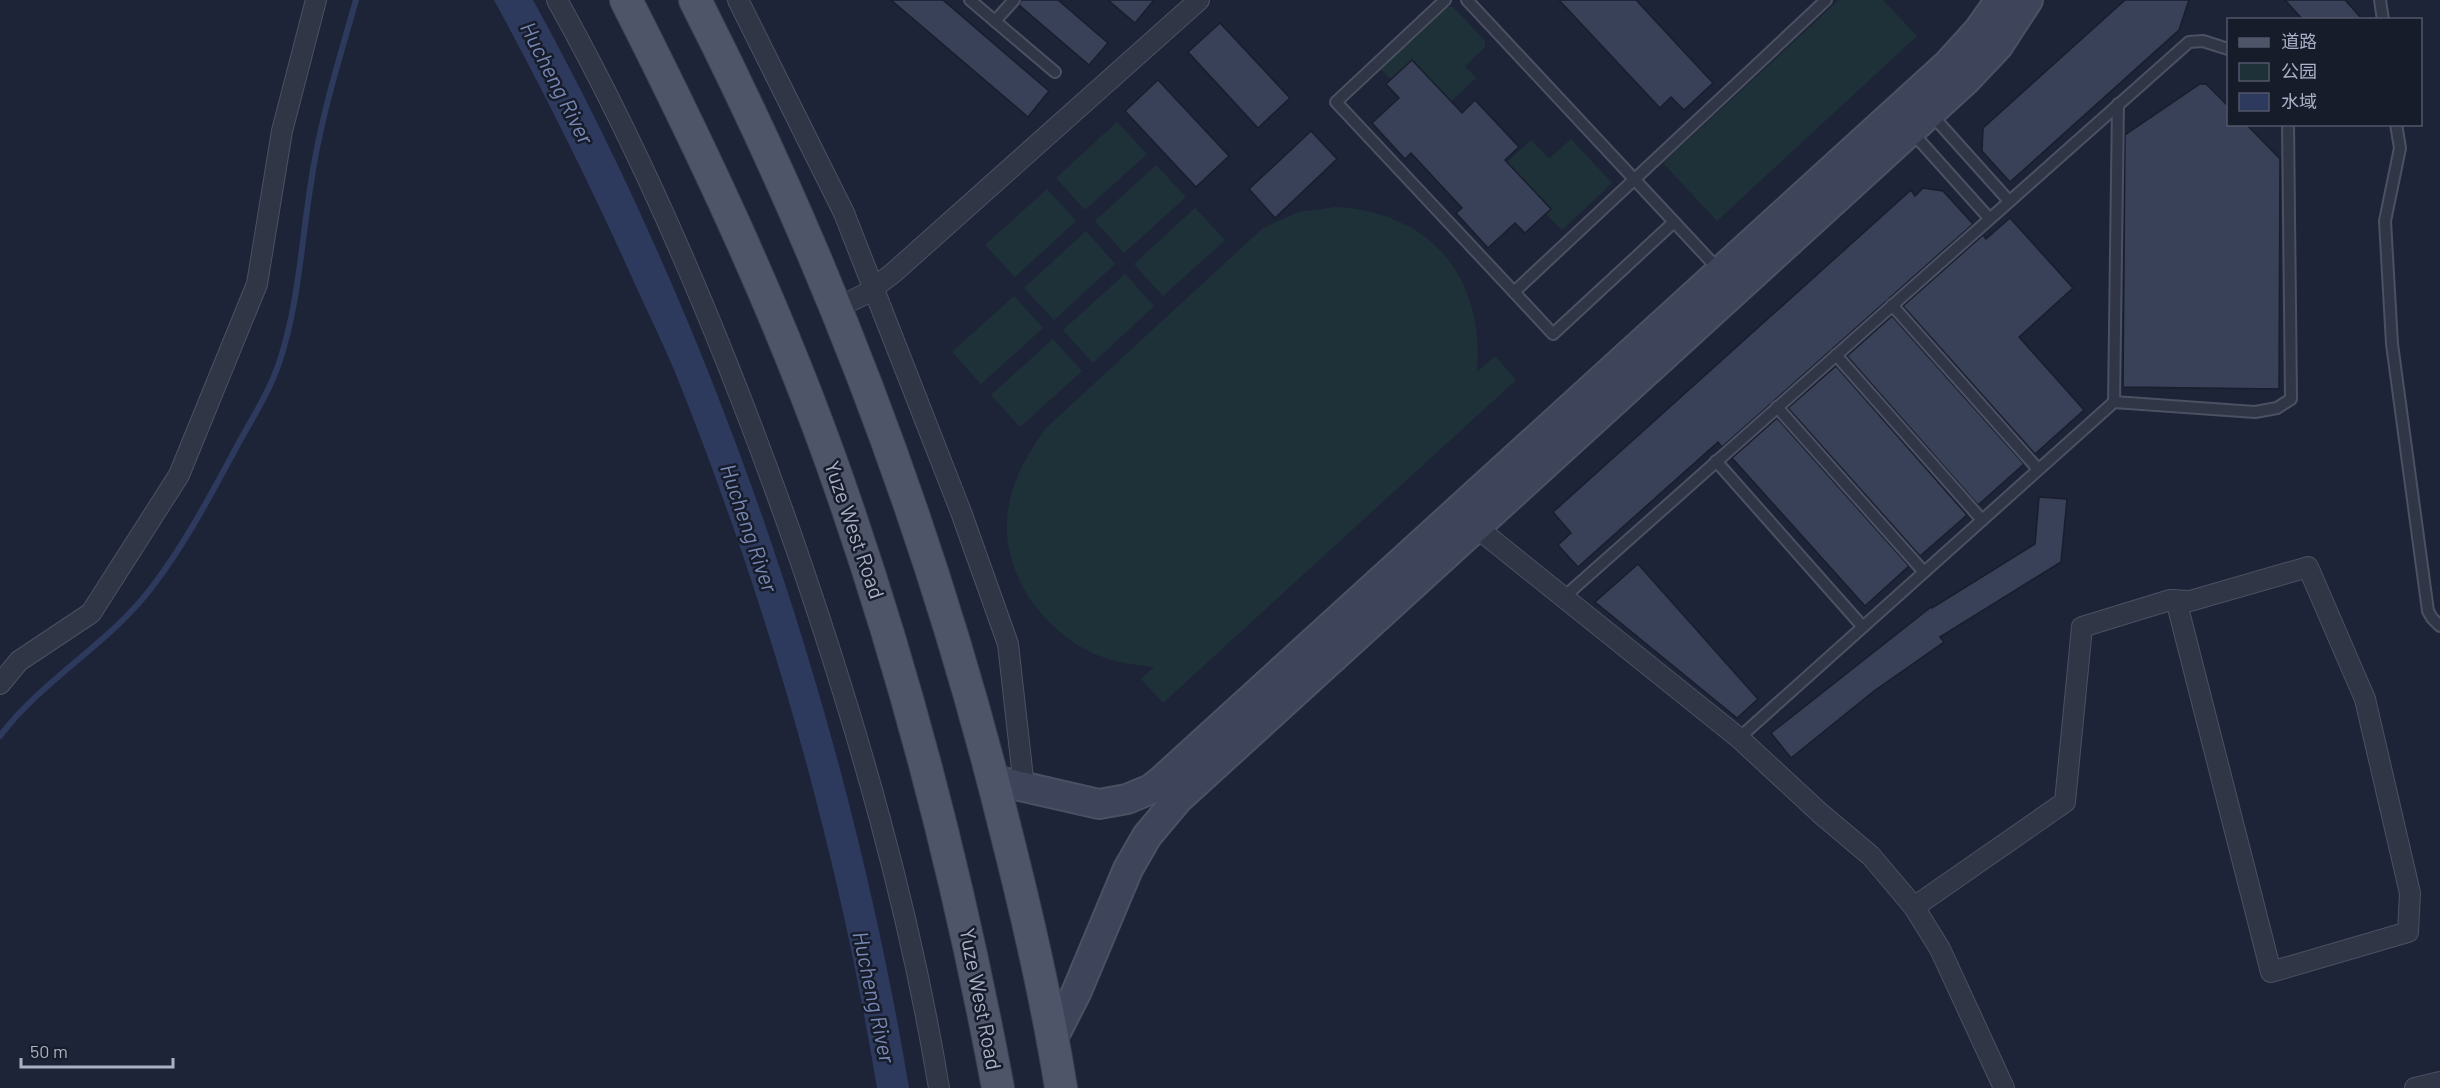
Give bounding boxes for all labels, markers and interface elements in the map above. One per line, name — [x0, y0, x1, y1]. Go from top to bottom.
water label: Hucheng River — [516, 17, 600, 149]
legend — [2227, 18, 2422, 126]
text: 道路 — [2281, 30, 2317, 52]
text: 公园 — [2281, 60, 2317, 82]
text: 水域 — [2281, 90, 2317, 112]
street label: Yuze West Road — [820, 457, 891, 602]
water label: Hucheng River — [716, 460, 784, 596]
street label: Yuze West Road — [955, 926, 1007, 1072]
water label: Hucheng River — [848, 929, 902, 1066]
scale bar — [21, 1031, 172, 1069]
text: 50 m — [30, 1040, 68, 1062]

